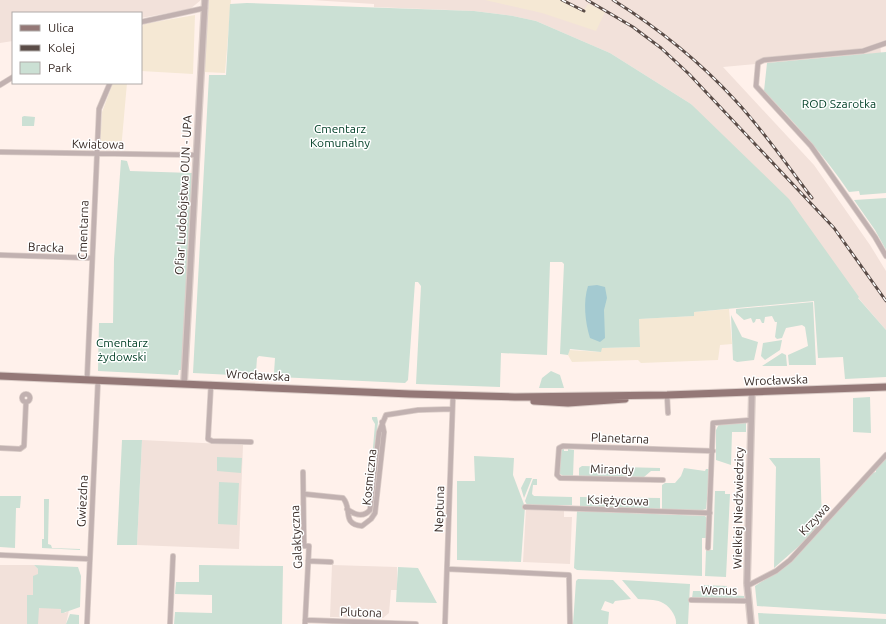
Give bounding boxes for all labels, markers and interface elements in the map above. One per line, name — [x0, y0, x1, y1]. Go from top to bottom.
legend — [12, 12, 142, 84]
text: Ulica — [48, 21, 74, 34]
text: Kolej — [48, 41, 75, 54]
text: Park — [48, 61, 72, 74]
park label: ROD Szarotka — [802, 97, 876, 110]
street label: Ofiar Ludobójstwa OUN - UPA — [172, 115, 194, 275]
park label: Cmentarz Komunalny — [310, 122, 370, 149]
street label: Kwiatowa — [72, 137, 124, 151]
street label: Cmentarna — [75, 200, 91, 260]
street label: Bracka — [28, 240, 64, 254]
park label: Cmentarz żydowski — [96, 336, 149, 363]
street label: Wrocławska — [226, 367, 290, 383]
street label: Wrocławska — [744, 372, 808, 388]
street label: Planetarna — [591, 430, 649, 446]
street label: Wielkiej Niedźwiedzicy — [730, 447, 746, 569]
street label: Kosmiczna — [360, 448, 378, 506]
street label: Mirandy — [590, 462, 634, 476]
street label: Gwiezdna — [74, 475, 90, 527]
street label: Neptuna — [432, 485, 446, 533]
street label: Księżycowa — [587, 492, 649, 508]
street label: Krzywa — [796, 500, 832, 538]
street label: Galaktyczna — [288, 505, 304, 569]
street label: Wenus — [701, 583, 737, 597]
street label: Plutona — [340, 605, 382, 619]

